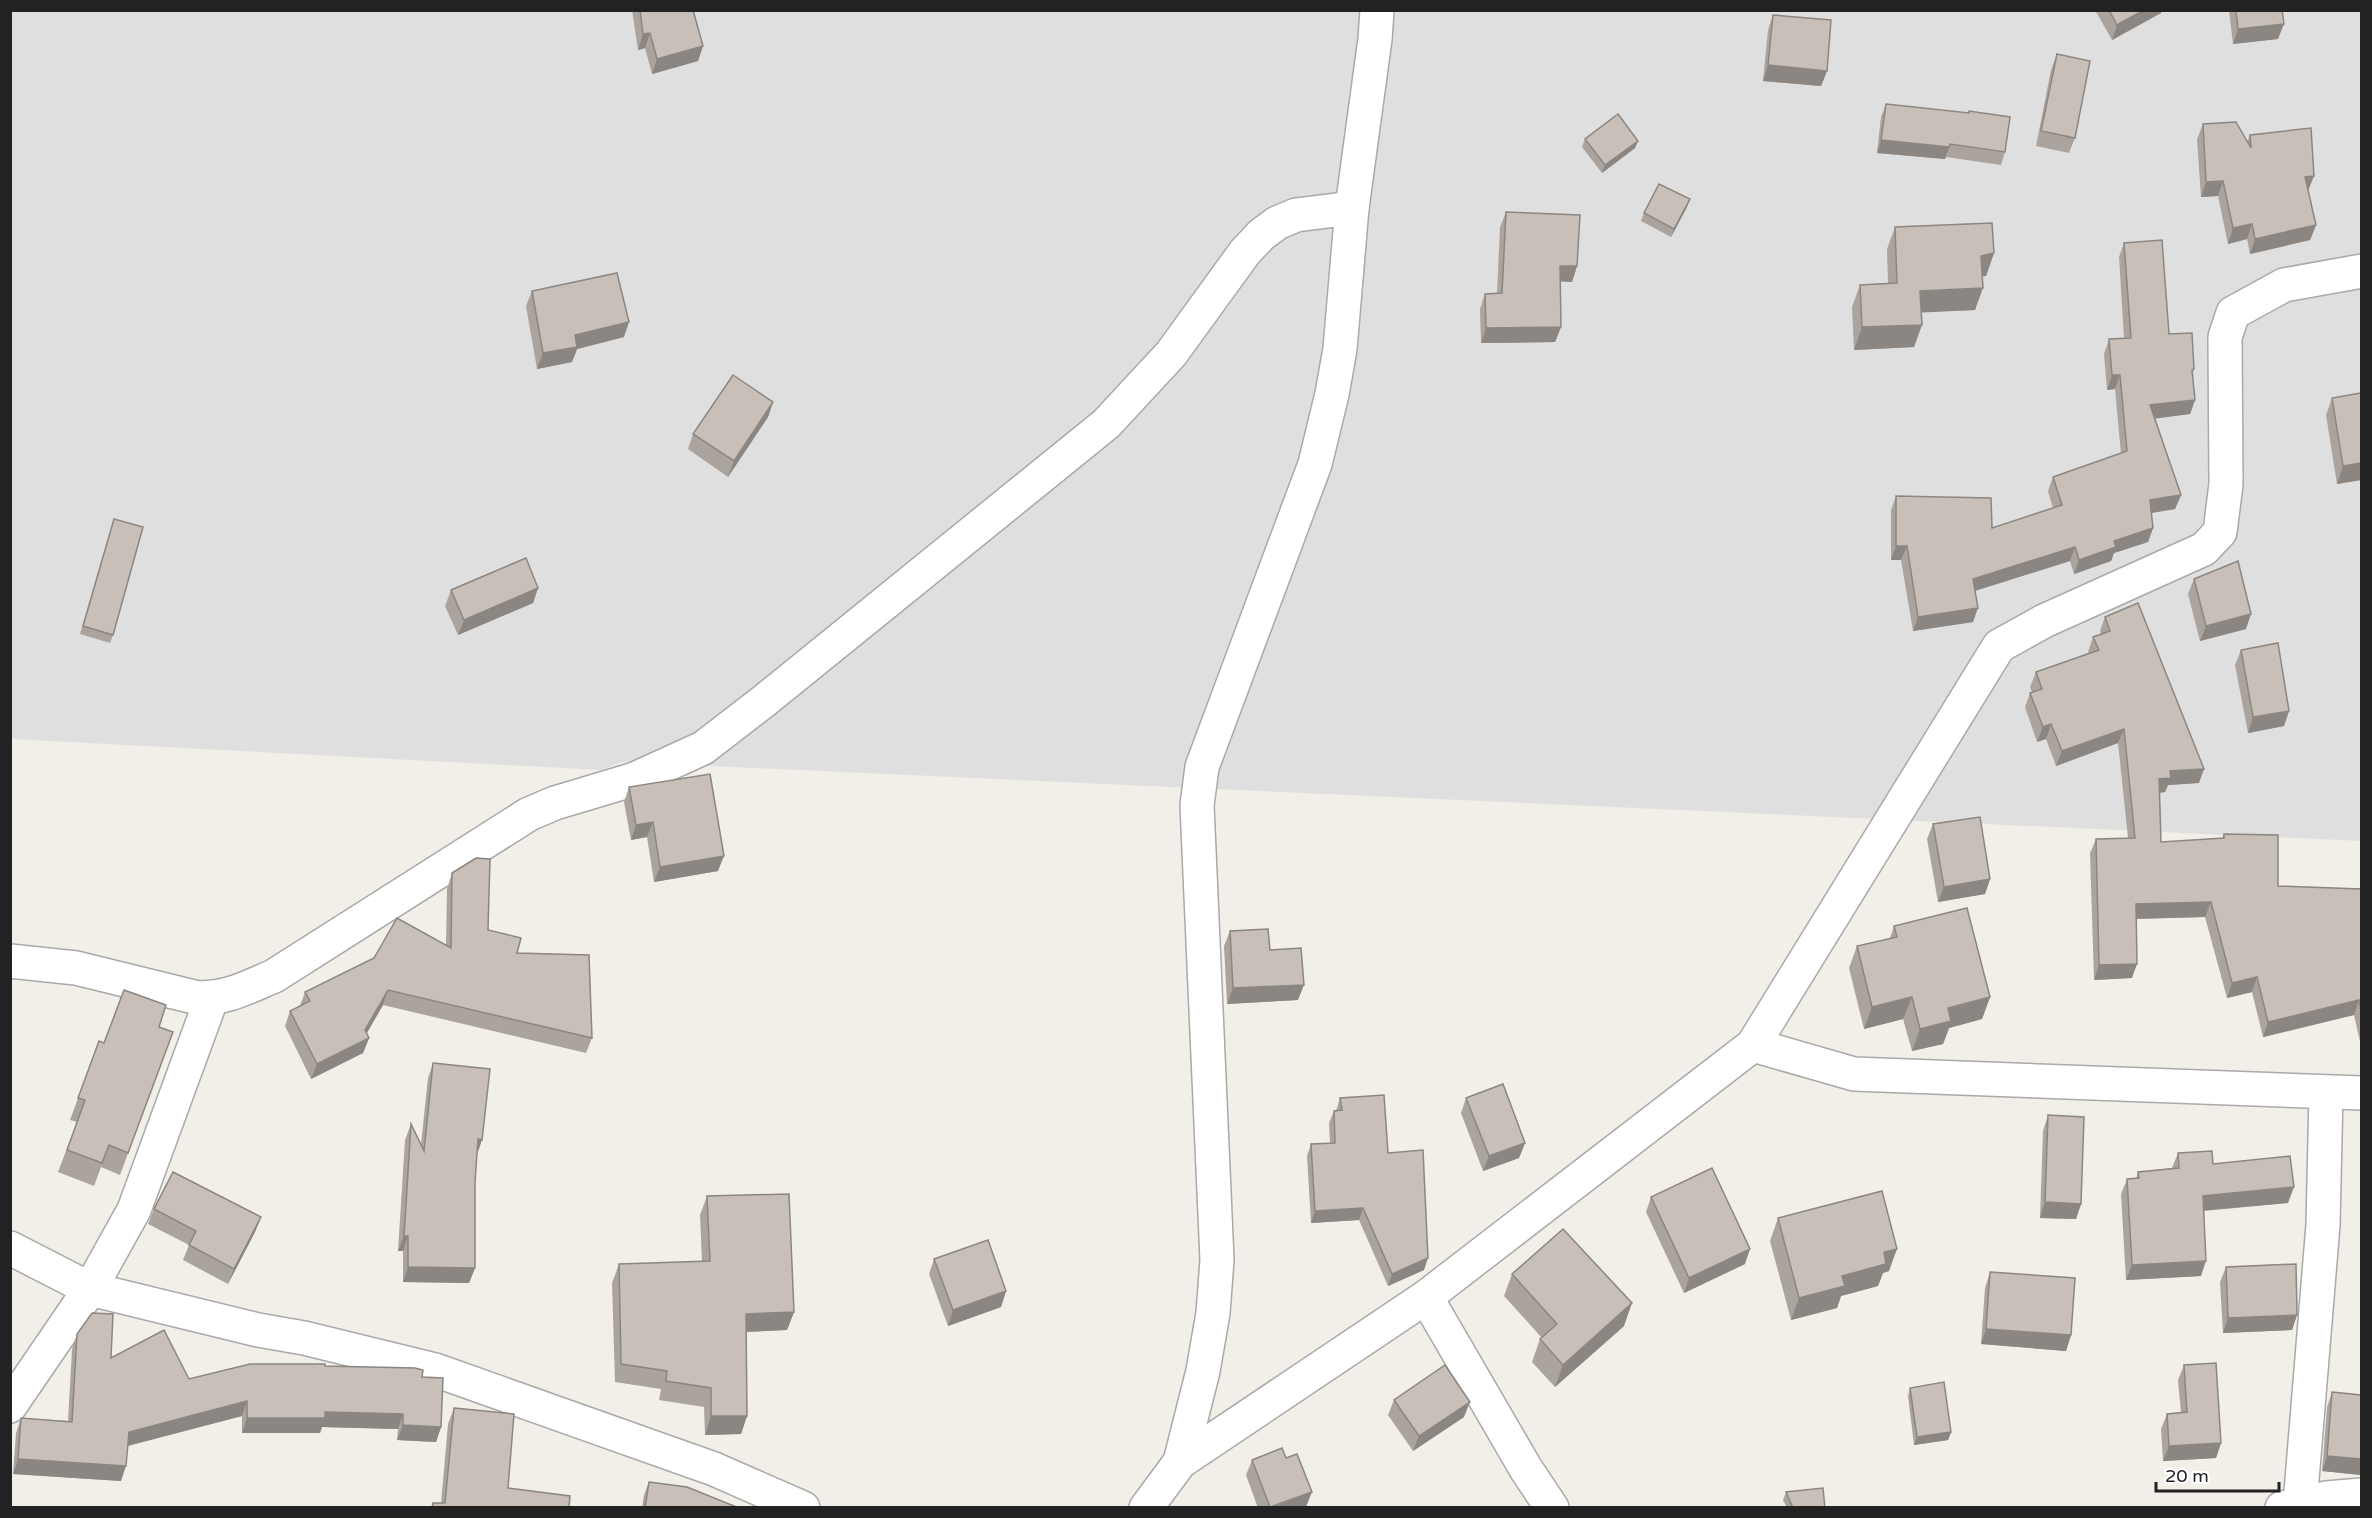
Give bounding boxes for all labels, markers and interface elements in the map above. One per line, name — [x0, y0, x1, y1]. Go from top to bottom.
scale bar — [2156, 1455, 2279, 1493]
text: 20 m — [2165, 1465, 2209, 1487]

